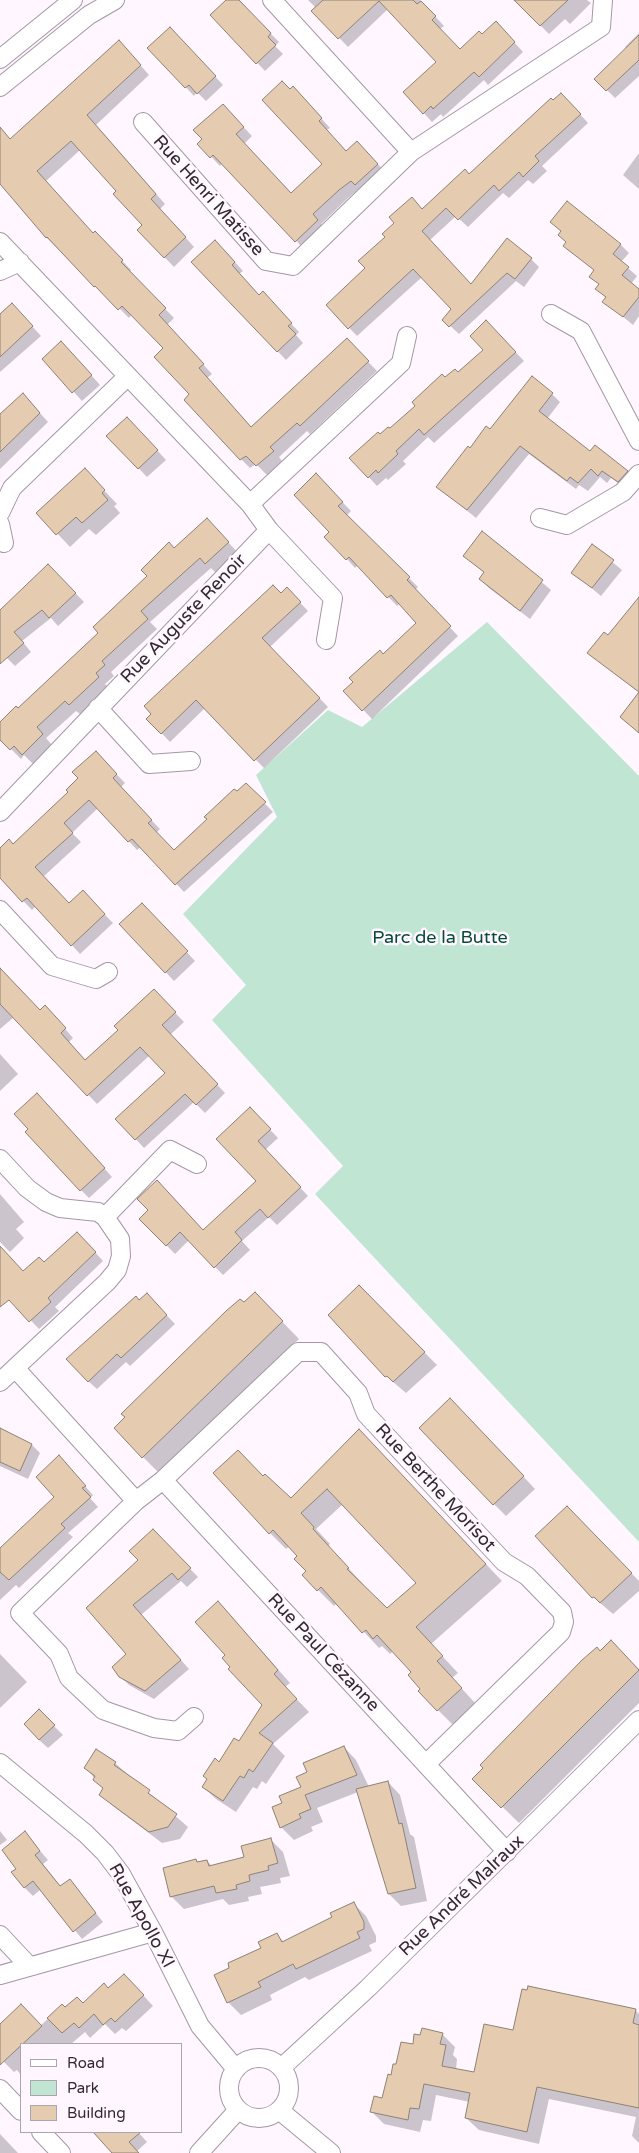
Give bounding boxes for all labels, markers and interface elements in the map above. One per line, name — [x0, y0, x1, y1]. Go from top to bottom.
street label: Rue Henri Matisse — [148, 131, 268, 261]
street label: Rue Auguste Renoir — [117, 550, 251, 688]
park label: Parc de la Butte — [372, 927, 508, 949]
street label: Rue Berthe Morisot — [370, 1420, 500, 1556]
street label: Rue Paul Cézanne — [263, 1589, 383, 1717]
street label: Rue André Malraux — [395, 1831, 529, 1961]
street label: Rue Apollo XI — [103, 1860, 179, 1972]
legend — [20, 2043, 182, 2133]
text: Road — [67, 2054, 105, 2072]
text: Park — [67, 2079, 99, 2097]
text: Building — [67, 2104, 126, 2122]

